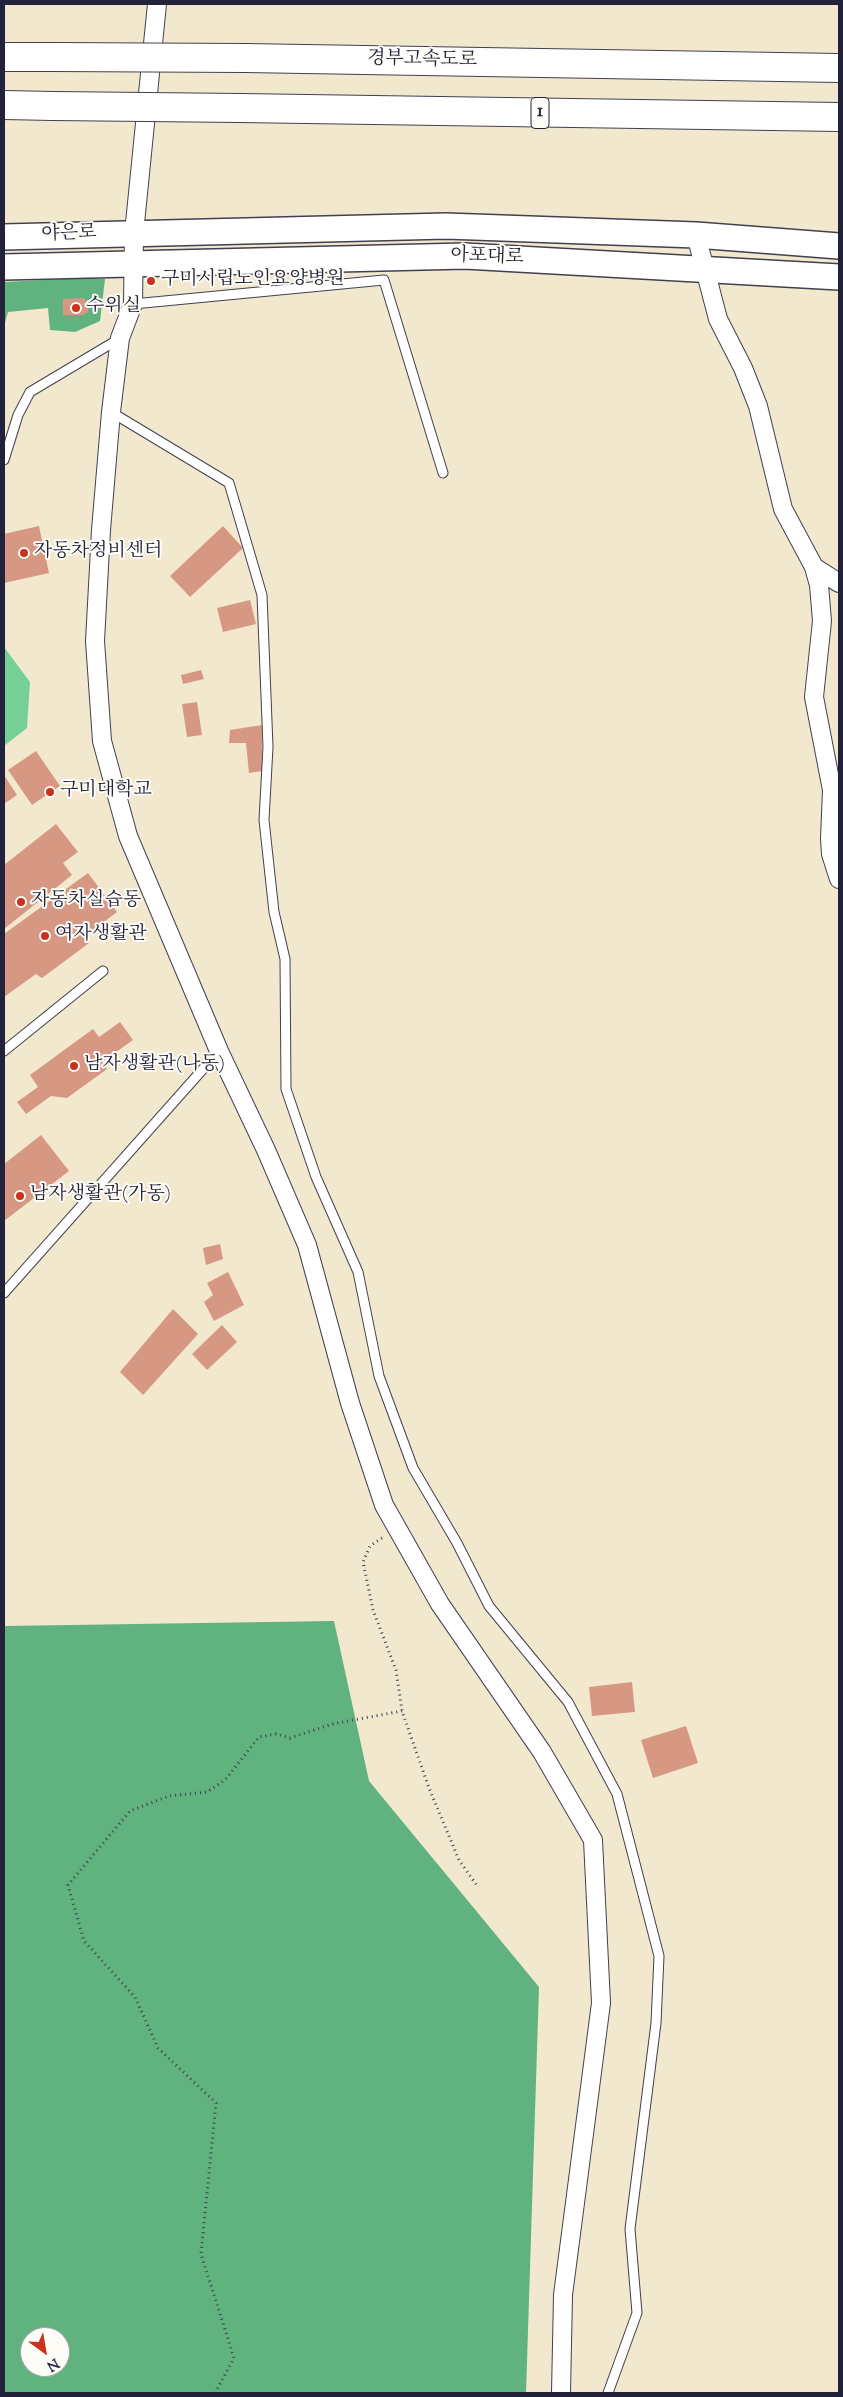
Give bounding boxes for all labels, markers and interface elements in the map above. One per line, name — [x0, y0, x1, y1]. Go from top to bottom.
street label: 경부고속도로 — [367, 49, 477, 73]
road number: 1 — [531, 98, 549, 128]
street label: 야은로 — [41, 223, 97, 247]
street label: 아포대로 — [450, 245, 524, 271]
place label: 구미시립노인요양병원 — [161, 270, 345, 292]
marker: 구미시립노인요양병원 — [145, 275, 157, 287]
place label: 수위실 — [86, 297, 141, 319]
marker: 수위실 — [70, 302, 82, 314]
place label: 자동차정비센터 — [34, 542, 162, 564]
marker: 자동차정비센터 — [18, 547, 30, 559]
place label: 구미대학교 — [60, 781, 152, 803]
marker: 구미대학교 — [44, 786, 56, 798]
place label: 자동차실습동 — [31, 891, 141, 913]
marker: 자동차실습동 — [15, 896, 27, 908]
place label: 여자생활관 — [55, 925, 147, 947]
marker: 여자생활관 — [39, 930, 51, 942]
place label: 남자생활관(나동) — [84, 1055, 225, 1077]
marker: 남자생활관(나동) — [68, 1060, 80, 1072]
place label: 남자생활관(가동) — [30, 1185, 171, 1207]
marker: 남자생활관(가동) — [14, 1190, 26, 1202]
north arrow — [20, 2327, 70, 2377]
text: N — [42, 2352, 62, 2375]

